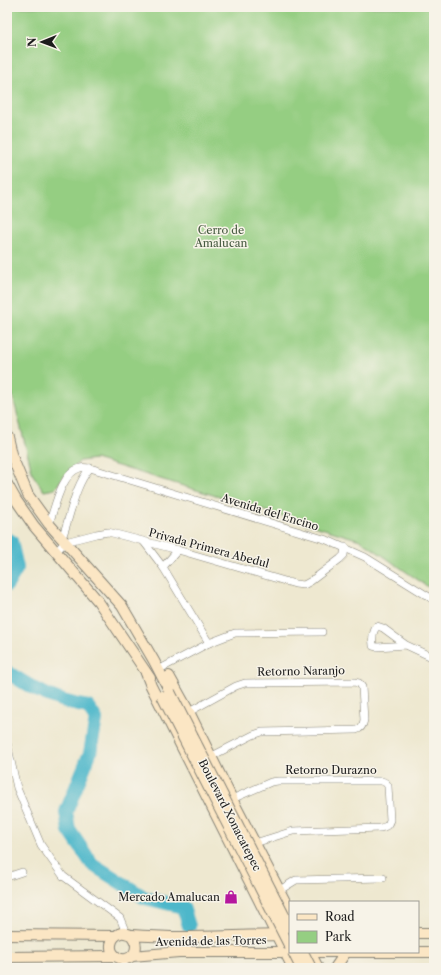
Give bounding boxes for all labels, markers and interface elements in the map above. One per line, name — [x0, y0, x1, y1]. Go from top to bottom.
north arrow — [22, 22, 62, 62]
text: N — [25, 37, 39, 47]
park label: Cerro de Amalucan — [194, 223, 247, 250]
street label: Avenida del Encino — [219, 490, 321, 534]
street label: Privada Primera Abedul — [147, 525, 271, 571]
street label: Retorno Naranjo — [257, 663, 345, 679]
street label: Boulevard Xonacatepec — [196, 757, 264, 874]
street label: Retorno Durazno — [285, 763, 377, 777]
shop icon: Mercado Amalucan — [223, 889, 239, 905]
place label: Mercado Amalucan — [118, 890, 220, 904]
legend — [289, 901, 419, 953]
text: Road — [325, 909, 355, 924]
text: Park — [325, 929, 352, 944]
street label: Avenida de las Torres — [154, 933, 267, 949]

